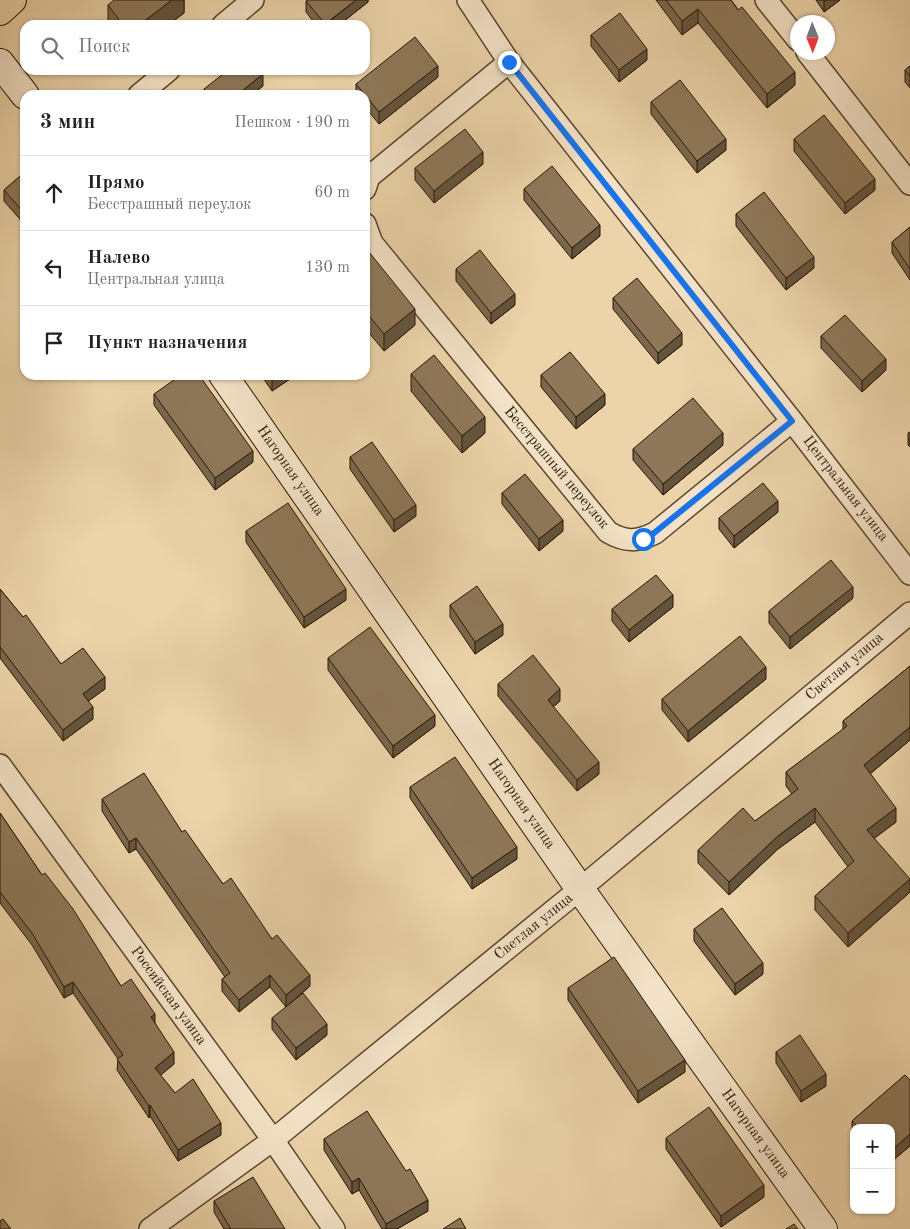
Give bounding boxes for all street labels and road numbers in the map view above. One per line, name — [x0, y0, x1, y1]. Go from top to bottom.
street label: Бесстрашный переулок — [501, 404, 612, 532]
street label: Нагорная улица — [253, 423, 327, 519]
street label: Центральная улица — [799, 433, 891, 545]
street label: Светлая улица — [803, 630, 887, 704]
street label: Нагорная улица — [484, 756, 558, 852]
street label: Светлая улица — [492, 890, 577, 963]
street label: Российская улица — [127, 944, 209, 1049]
street label: Нагорная улица — [718, 1087, 793, 1182]

